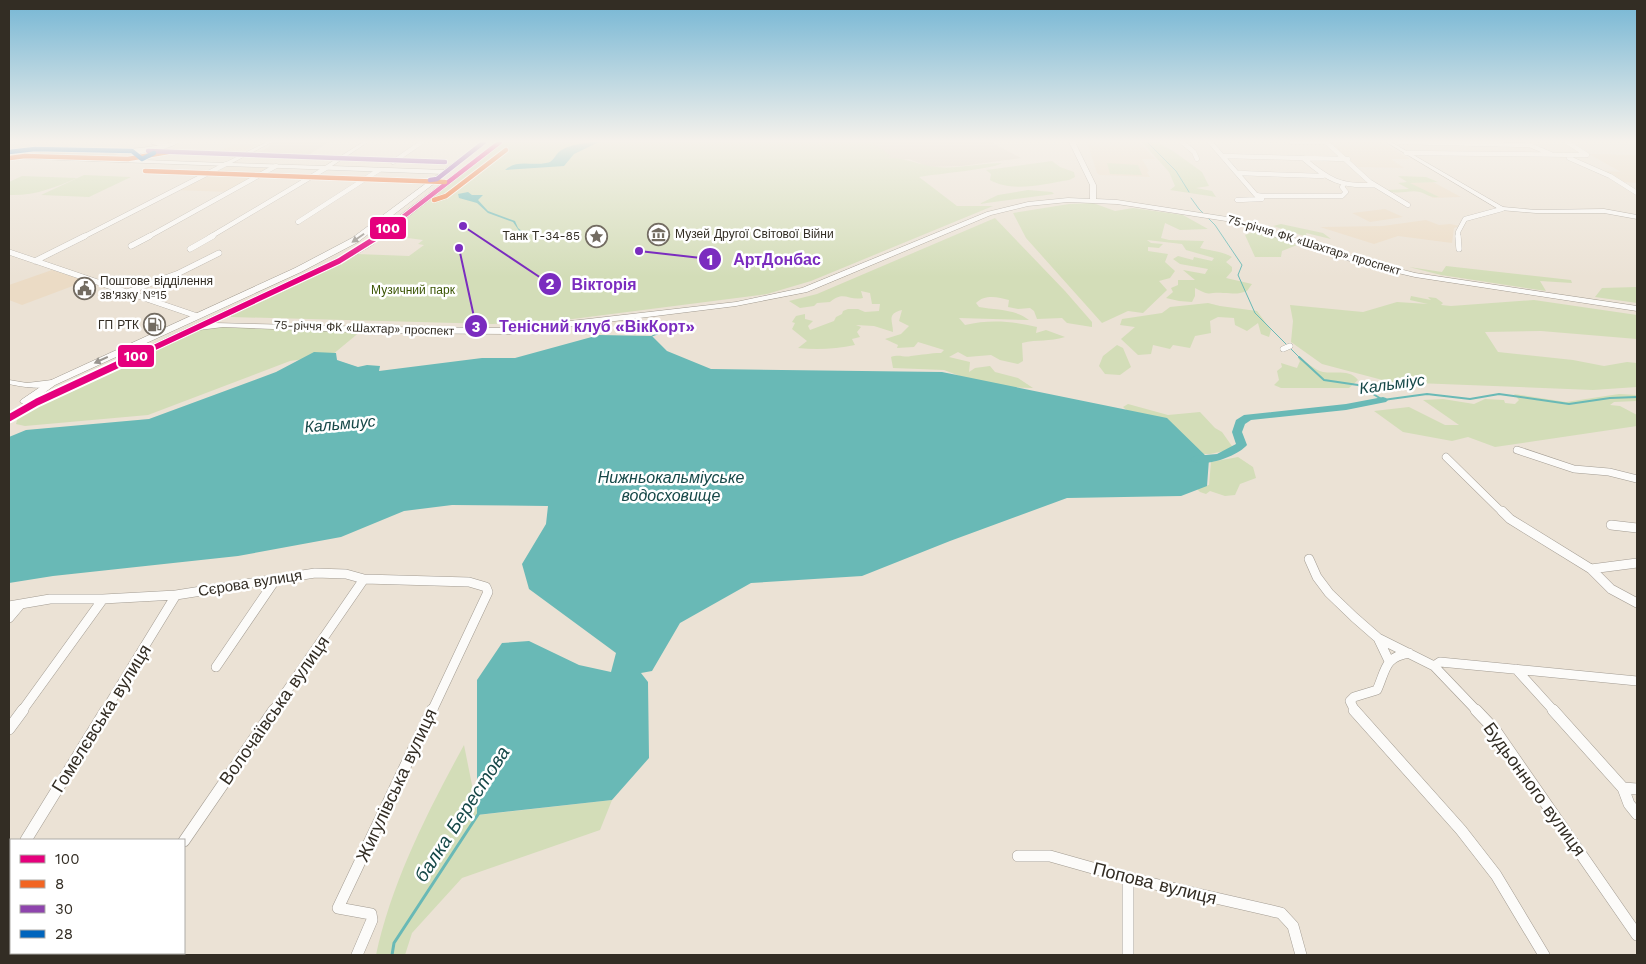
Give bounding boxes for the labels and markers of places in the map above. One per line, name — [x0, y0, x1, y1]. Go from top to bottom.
museum icon: Музей Другої Світової Війни — [647, 222, 671, 246]
place icon: Танк Т-34-85 — [584, 224, 608, 248]
place label: Музей Другої Світової Війни — [675, 227, 834, 241]
place label: Танк Т-34-85 — [502, 229, 580, 243]
callout: АртДонбас — [698, 244, 830, 275]
callout: Вікторія — [537, 269, 647, 300]
place label: Поштове відділення зв'язку №15 — [100, 274, 213, 302]
public building icon: Поштове відділення зв'язку №15 — [72, 276, 96, 300]
callout: Тенісний клуб «ВікКорт» — [464, 311, 705, 342]
fuel station icon: ГП РТК — [143, 313, 167, 337]
place label: ГП РТК — [98, 318, 139, 332]

